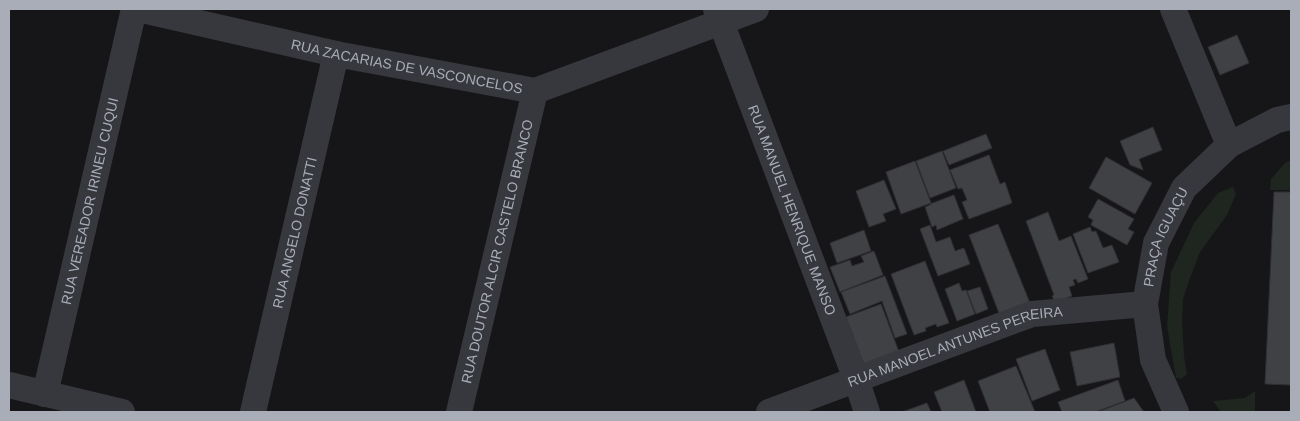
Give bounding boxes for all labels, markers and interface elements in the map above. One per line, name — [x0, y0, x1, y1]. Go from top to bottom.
street label: RUA ZACARIAS DE VASCONCELOS — [289, 36, 524, 97]
street label: RUA VEREADOR IRINEU CUQUI — [58, 96, 121, 306]
street label: RUA MANUEL HENRIQUE MANSO — [745, 103, 839, 318]
street label: RUA DOUTOR ALCIR CASTELO BRANCO — [458, 118, 536, 385]
street label: RUA ANGELO DONATTI — [269, 156, 320, 310]
street label: PRAÇA IGUAÇU — [1140, 185, 1191, 288]
street label: RUA MANOEL ANTUNES PEREIRA — [845, 303, 1064, 390]

